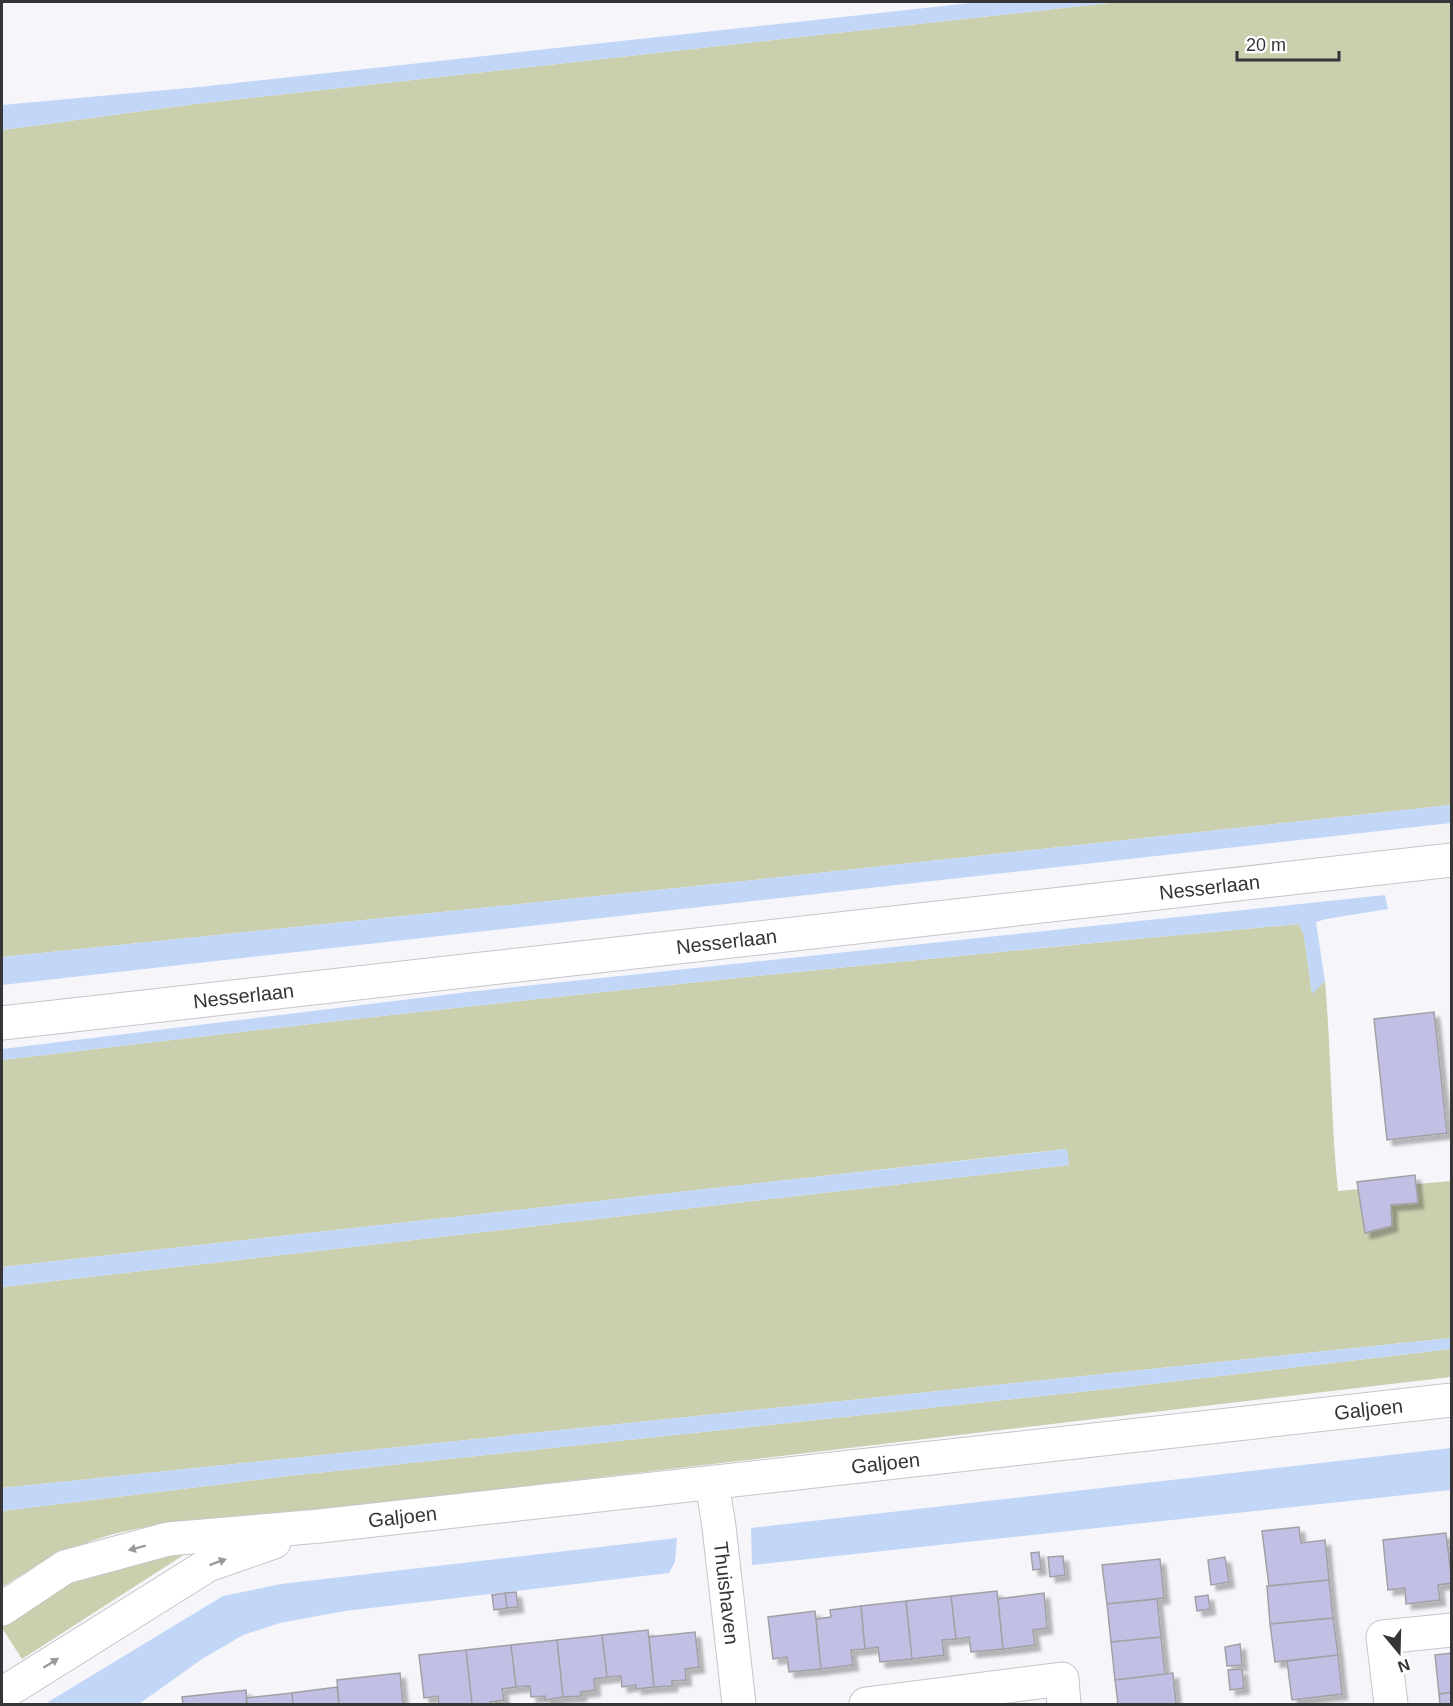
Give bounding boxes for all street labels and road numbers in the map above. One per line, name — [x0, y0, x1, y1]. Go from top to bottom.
street label: Nesserlaan — [1158, 871, 1261, 904]
street label: Nesserlaan — [675, 925, 778, 958]
street label: Nesserlaan — [192, 979, 295, 1012]
street label: Galjoen — [1333, 1395, 1404, 1424]
street label: Galjoen — [850, 1448, 921, 1478]
street label: Galjoen — [367, 1502, 438, 1532]
street label: Thuishaven — [710, 1540, 743, 1646]

